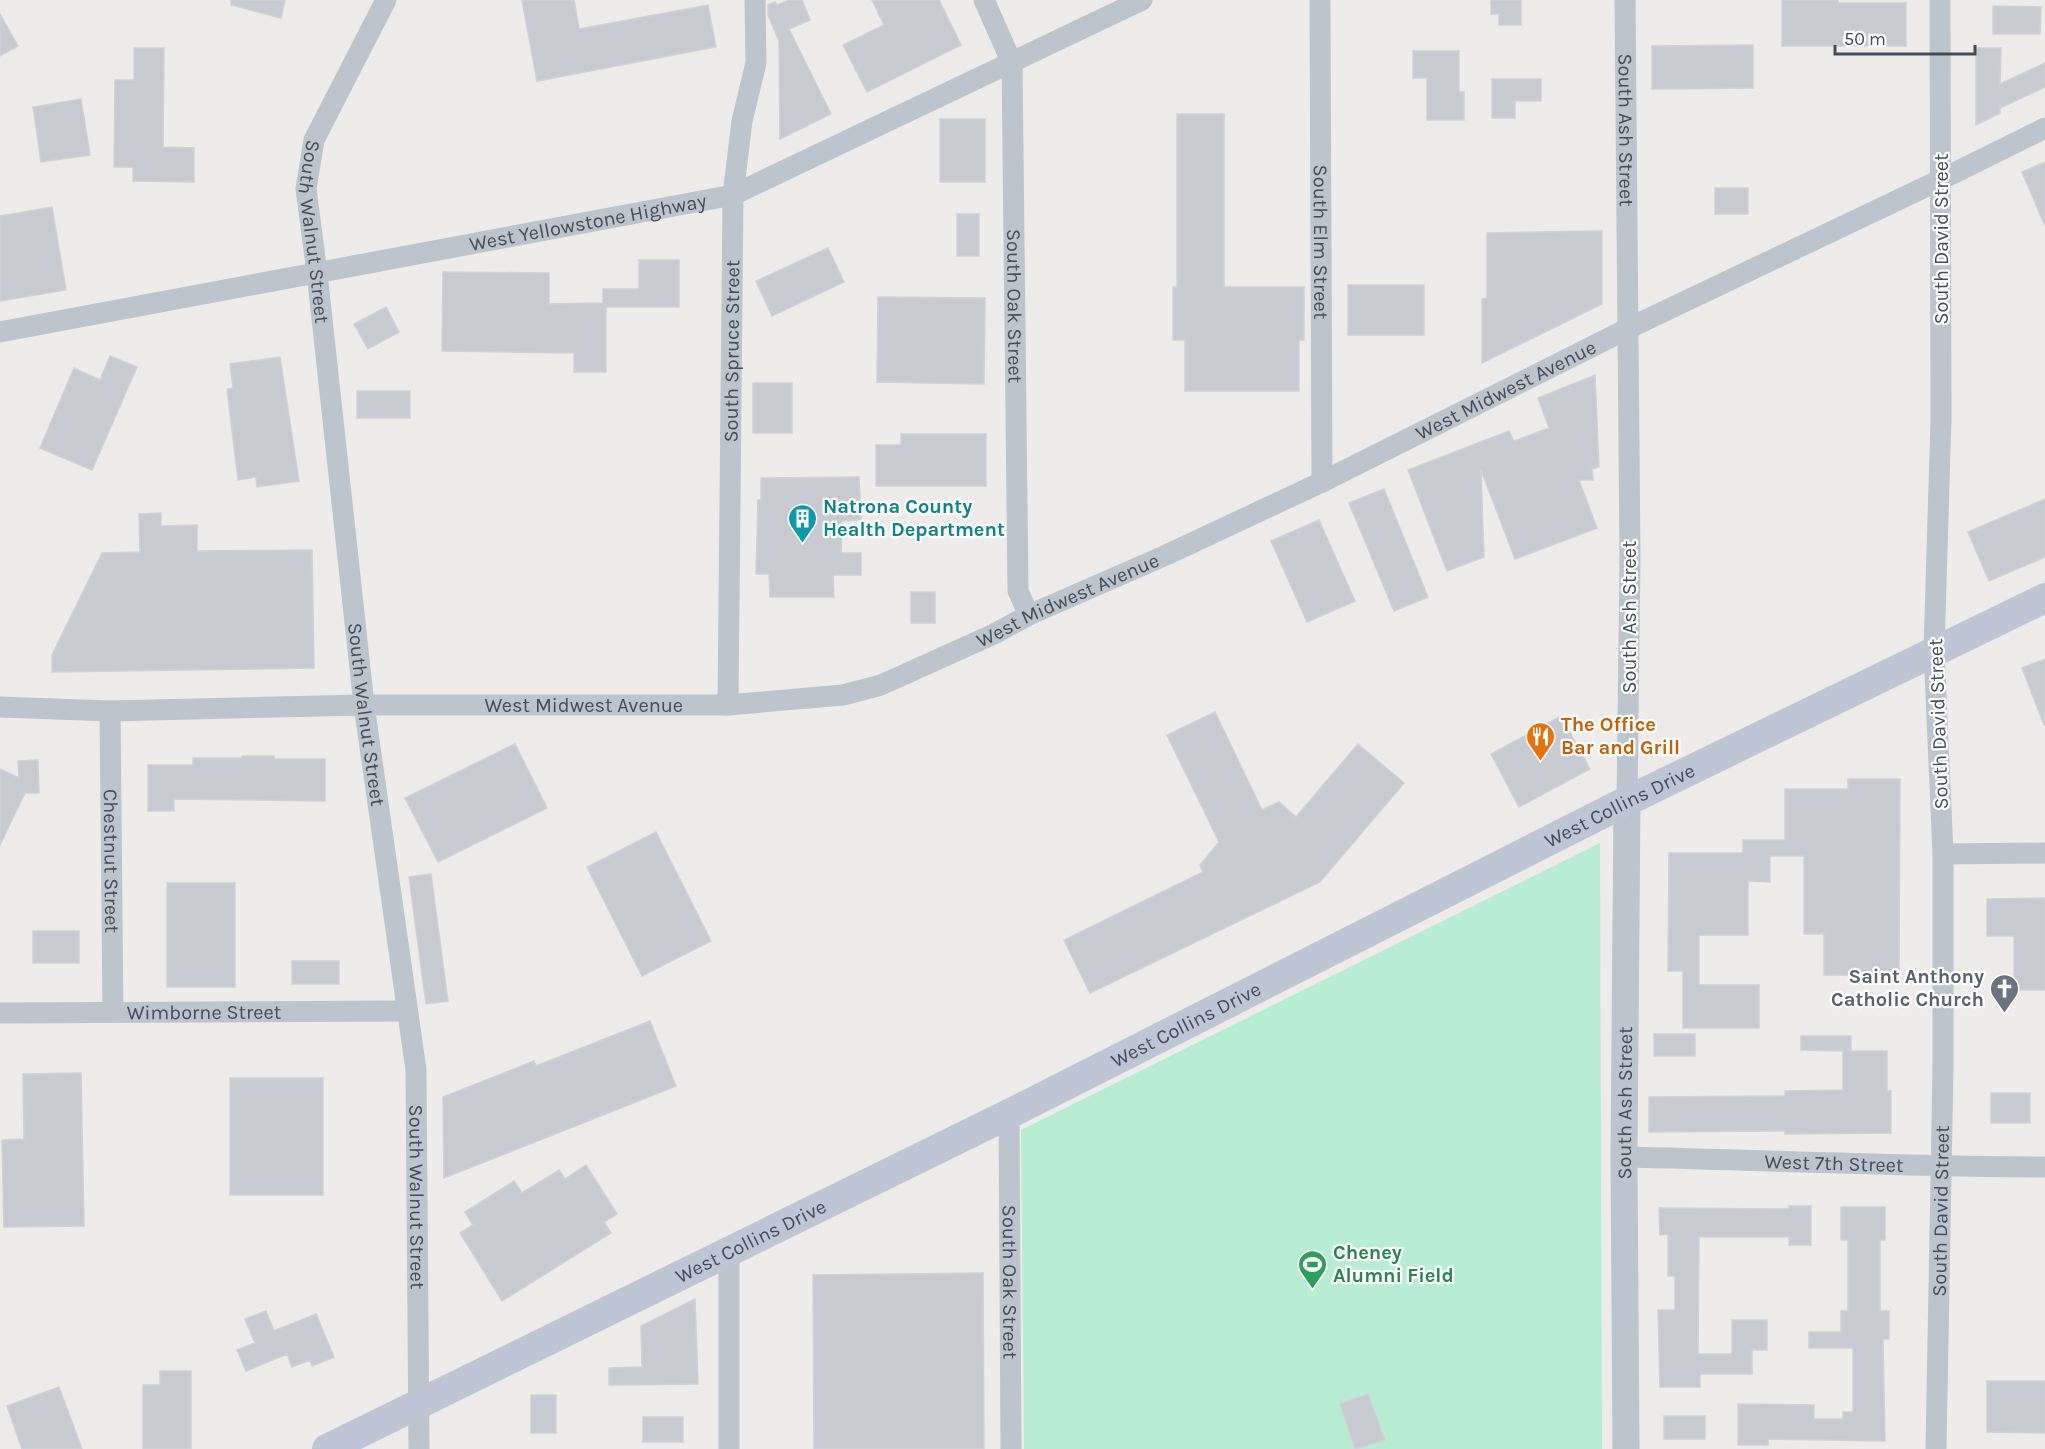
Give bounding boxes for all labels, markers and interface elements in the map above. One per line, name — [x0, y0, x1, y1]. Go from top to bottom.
scale bar — [1835, 18, 1974, 56]
text: 50 m — [1844, 28, 1886, 50]
street label: South Ash Street — [1613, 53, 1638, 207]
street label: South Walnut Street — [293, 138, 333, 325]
street label: South David Street — [1930, 153, 1953, 325]
street label: South Elm Street — [1309, 165, 1332, 320]
street label: West Yellowstone Highway — [468, 189, 708, 256]
street label: South Oak Street — [1002, 229, 1027, 384]
street label: South Spruce Street — [720, 259, 744, 443]
street label: West Midwest Avenue — [1412, 335, 1600, 445]
place label: Natrona County Health Department — [823, 495, 1005, 541]
building icon: Natrona County Health Department — [786, 502, 818, 544]
street label: South Ash Street — [1618, 540, 1641, 694]
street label: West Midwest Avenue — [973, 549, 1163, 652]
street label: South Walnut Street — [343, 622, 389, 808]
street label: South David Street — [1924, 638, 1953, 810]
street label: West Midwest Avenue — [485, 694, 683, 717]
place label: The Office Bar and Grill — [1561, 713, 1680, 759]
restaurant icon: The Office Bar and Grill — [1524, 720, 1556, 762]
street label: West Collins Drive — [1541, 759, 1699, 853]
street label: Chestnut Street — [99, 789, 123, 934]
place label: Saint Anthony Catholic Church — [1831, 965, 1984, 1011]
church icon: Saint Anthony Catholic Church — [1989, 972, 2021, 1014]
street label: West Collins Drive — [1107, 977, 1265, 1072]
street label: Wimborne Street — [127, 1001, 282, 1024]
street label: South Ash Street — [1613, 1026, 1637, 1180]
street label: South Walnut Street — [404, 1104, 429, 1290]
street label: South David Street — [1928, 1125, 1954, 1297]
street label: West 7th Street — [1764, 1150, 1904, 1177]
street label: West Collins Drive — [672, 1195, 830, 1288]
street label: South Oak Street — [998, 1205, 1021, 1360]
place label: Cheney Alumni Field — [1333, 1241, 1454, 1287]
sports icon: Cheney Alumni Field — [1296, 1248, 1328, 1290]

